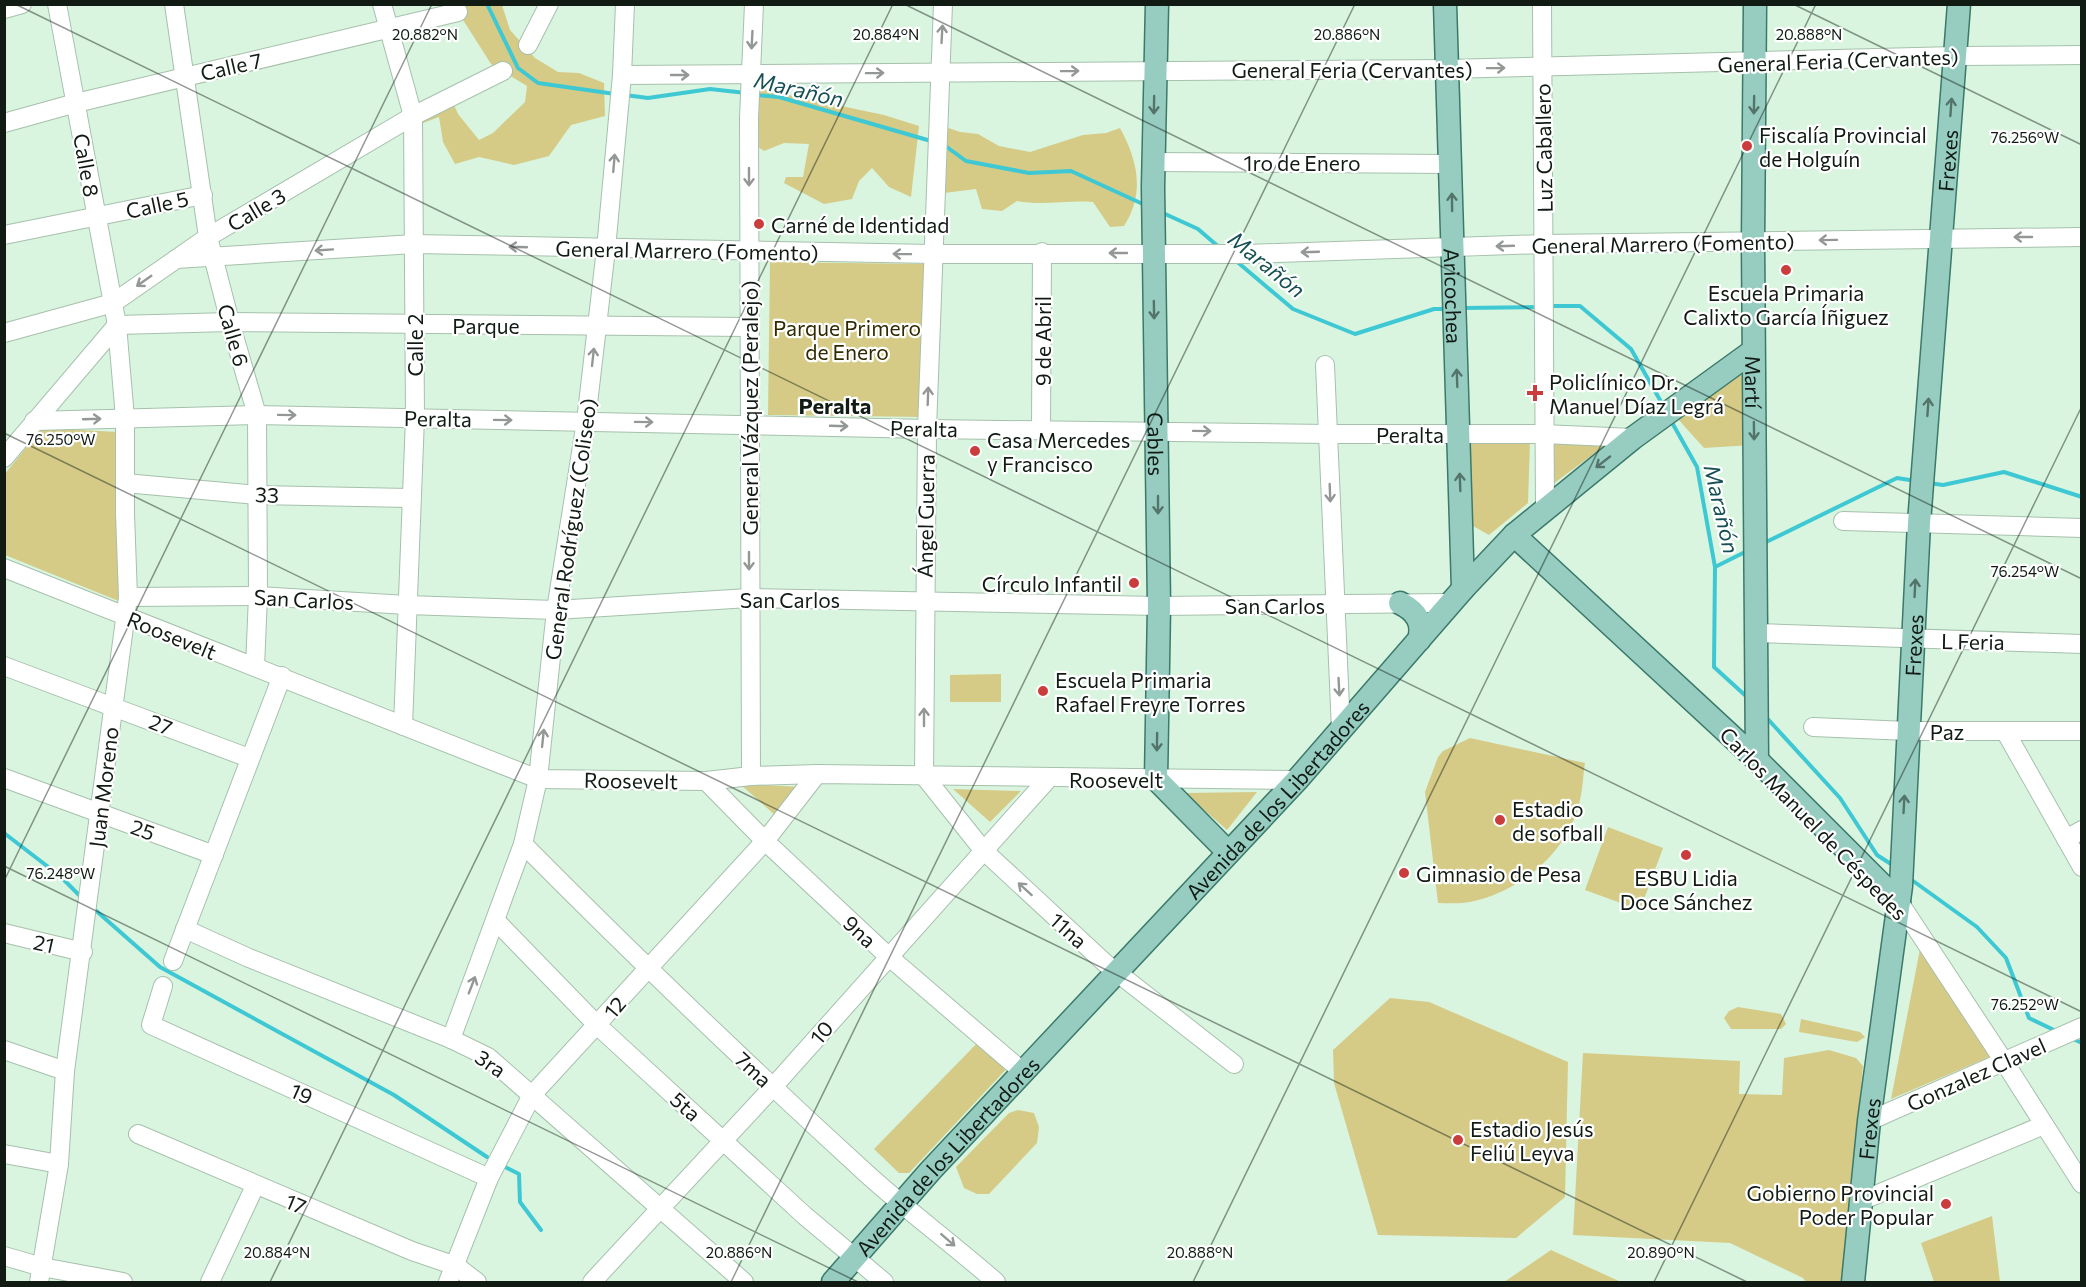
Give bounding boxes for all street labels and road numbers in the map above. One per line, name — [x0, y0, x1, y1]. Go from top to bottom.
street label: General Feria (Cervantes) — [1717, 43, 1959, 77]
street label: Calle 7 — [198, 47, 264, 85]
street label: General Feria (Cervantes) — [1231, 57, 1473, 82]
street label: Luz Caballero — [1529, 83, 1557, 213]
street label: Frexes — [1932, 129, 1962, 192]
street label: Calle 8 — [69, 131, 105, 199]
street label: 1ro de Enero — [1244, 150, 1360, 175]
street label: Calle 3 — [223, 182, 289, 236]
street label: Calle 5 — [123, 185, 191, 223]
street label: General Marrero (Fomento) — [1531, 228, 1795, 258]
street label: General Marrero (Fomento) — [555, 235, 819, 265]
street label: Aricochea — [1440, 248, 1468, 344]
street label: General Vázquez (Peralejo) — [737, 280, 762, 536]
street label: 9 de Abril — [1030, 296, 1055, 386]
street label: Calle 6 — [213, 301, 255, 369]
street label: Parque — [452, 313, 520, 338]
street label: Calle 2 — [402, 314, 427, 376]
street label: Martí — [1741, 355, 1767, 409]
street label: General Rodríguez (Coliseo) — [539, 396, 601, 662]
street label: Peralta — [404, 405, 472, 431]
street label: Cables — [1144, 412, 1170, 476]
street label: Peralta — [890, 415, 958, 441]
street label: Peralta — [1376, 422, 1444, 447]
street label: Ángel Guerra — [911, 454, 939, 578]
street label: 33 — [255, 481, 279, 507]
street label: San Carlos — [253, 584, 355, 614]
street label: San Carlos — [740, 587, 840, 612]
street label: San Carlos — [1225, 593, 1325, 618]
street label: Roosevelt — [124, 606, 220, 664]
street label: Frexes — [1899, 614, 1927, 677]
street label: L Feria — [1941, 628, 2005, 654]
street label: Avenida de los Libertadores — [1180, 694, 1374, 904]
street label: 27 — [146, 708, 176, 740]
street label: Paz — [1930, 719, 1964, 744]
street label: Carlos Manuel de Céspedes — [1715, 721, 1913, 925]
street label: Juan Moreno — [83, 725, 123, 849]
street label: Roosevelt — [584, 767, 678, 793]
street label: Roosevelt — [1069, 767, 1163, 792]
street label: 25 — [128, 813, 158, 845]
street label: 11na — [1045, 907, 1093, 953]
street label: 9na — [838, 910, 882, 952]
street label: 21 — [31, 929, 57, 957]
street label: 12 — [598, 991, 630, 1023]
street label: 10 — [804, 1015, 838, 1049]
street label: Gonzalez Clavel — [1903, 1032, 2049, 1116]
street label: 3ra — [471, 1044, 511, 1082]
street label: 7ma — [731, 1046, 777, 1092]
street label: Avenida de los Libertadores — [850, 1051, 1044, 1260]
street label: 19 — [287, 1077, 317, 1109]
street label: 5ta — [666, 1086, 706, 1126]
street label: Frexes — [1853, 1096, 1885, 1161]
street label: 17 — [282, 1188, 310, 1218]

